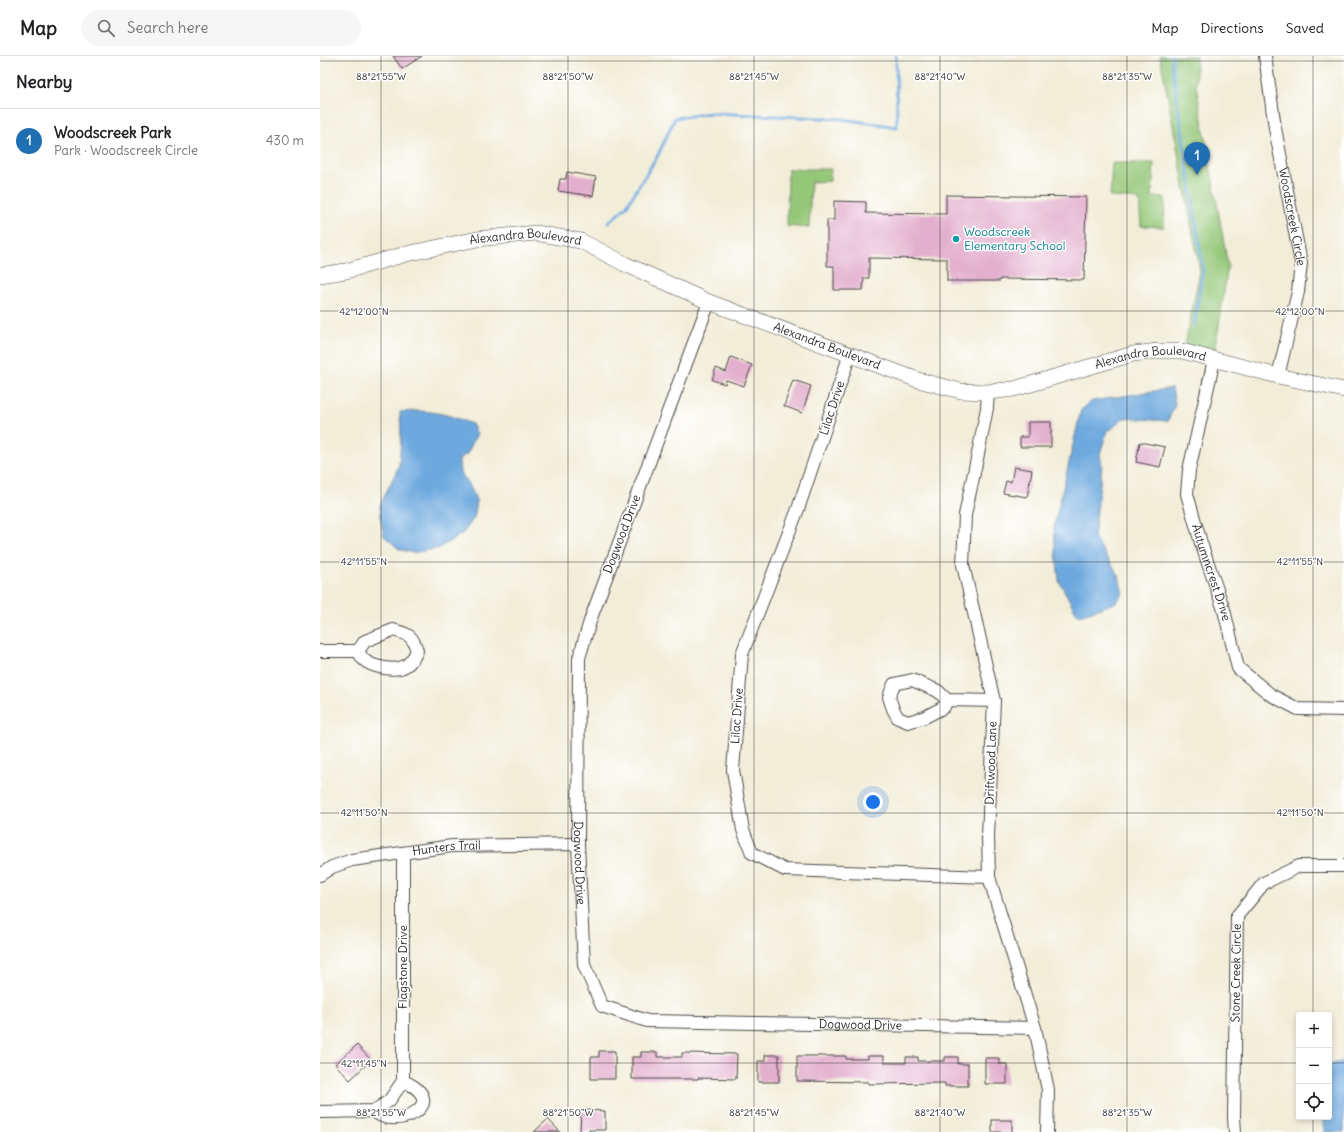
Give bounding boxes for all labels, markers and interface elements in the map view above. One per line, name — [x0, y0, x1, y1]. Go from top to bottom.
search box — [81, 10, 361, 46]
text: Map — [20, 16, 57, 40]
icon: search — [95, 17, 117, 39]
text: Search here — [127, 18, 208, 37]
text: Map — [1151, 19, 1178, 37]
text: Directions — [1200, 19, 1264, 37]
text: Saved — [1286, 19, 1324, 37]
text: 88°21'55"W — [356, 70, 406, 83]
text: 88°21'50"W — [542, 70, 594, 83]
text: 88°21'45"W — [729, 70, 779, 83]
text: 88°21'40"W — [915, 70, 965, 83]
text: 88°21'35"W — [1102, 70, 1152, 83]
text: Nearby — [16, 71, 72, 93]
text: Woodscreek Park — [54, 123, 171, 142]
text: 1 — [26, 132, 32, 149]
text: 430 m — [266, 132, 304, 149]
text: Park · Woodscreek Circle — [54, 142, 198, 159]
pin: 1 — [1184, 142, 1210, 175]
street label: Woodscreek Circle — [1276, 166, 1309, 267]
place label: Woodscreek Elementary School — [964, 224, 1065, 253]
street label: Alexandra Boulevard — [468, 225, 583, 248]
marker: Woodscreek Elementary School — [951, 234, 961, 244]
text: 42°12'00"N — [339, 305, 389, 318]
text: 42°12'00"N — [1275, 305, 1325, 318]
street label: Alexandra Boulevard — [771, 319, 883, 372]
street label: Alexandra Boulevard — [1093, 343, 1208, 372]
street label: Lilac Drive — [816, 379, 847, 437]
street label: Dogwood Drive — [600, 492, 643, 575]
street label: Autumncrest Drive — [1189, 522, 1234, 622]
text: 42°11'55"N — [341, 555, 387, 568]
text: 42°11'55"N — [1277, 555, 1323, 568]
street label: Lilac Drive — [727, 687, 746, 744]
street label: Driftwood Lane — [982, 721, 999, 805]
your location — [863, 792, 883, 812]
text: 42°11'50"N — [340, 806, 388, 819]
text: 42°11'50"N — [1276, 806, 1324, 819]
street label: Dogwood Drive — [571, 821, 589, 905]
street label: Hunters Trail — [411, 838, 481, 858]
street label: Stone Creek Circle — [1227, 924, 1244, 1022]
street label: Flagstone Drive — [395, 925, 410, 1009]
map controls — [1296, 1012, 1332, 1120]
button: + — [1296, 1012, 1332, 1048]
street label: Dogwood Drive — [819, 1016, 902, 1033]
button: − — [1296, 1048, 1332, 1084]
text: 42°11'45"N — [341, 1057, 387, 1070]
button: locate — [1296, 1084, 1332, 1120]
text: 88°21'55"W — [356, 1106, 406, 1119]
text: 88°21'50"W — [542, 1106, 594, 1119]
text: 88°21'45"W — [729, 1106, 779, 1119]
text: 88°21'40"W — [915, 1106, 965, 1119]
text: 88°21'35"W — [1102, 1106, 1152, 1119]

